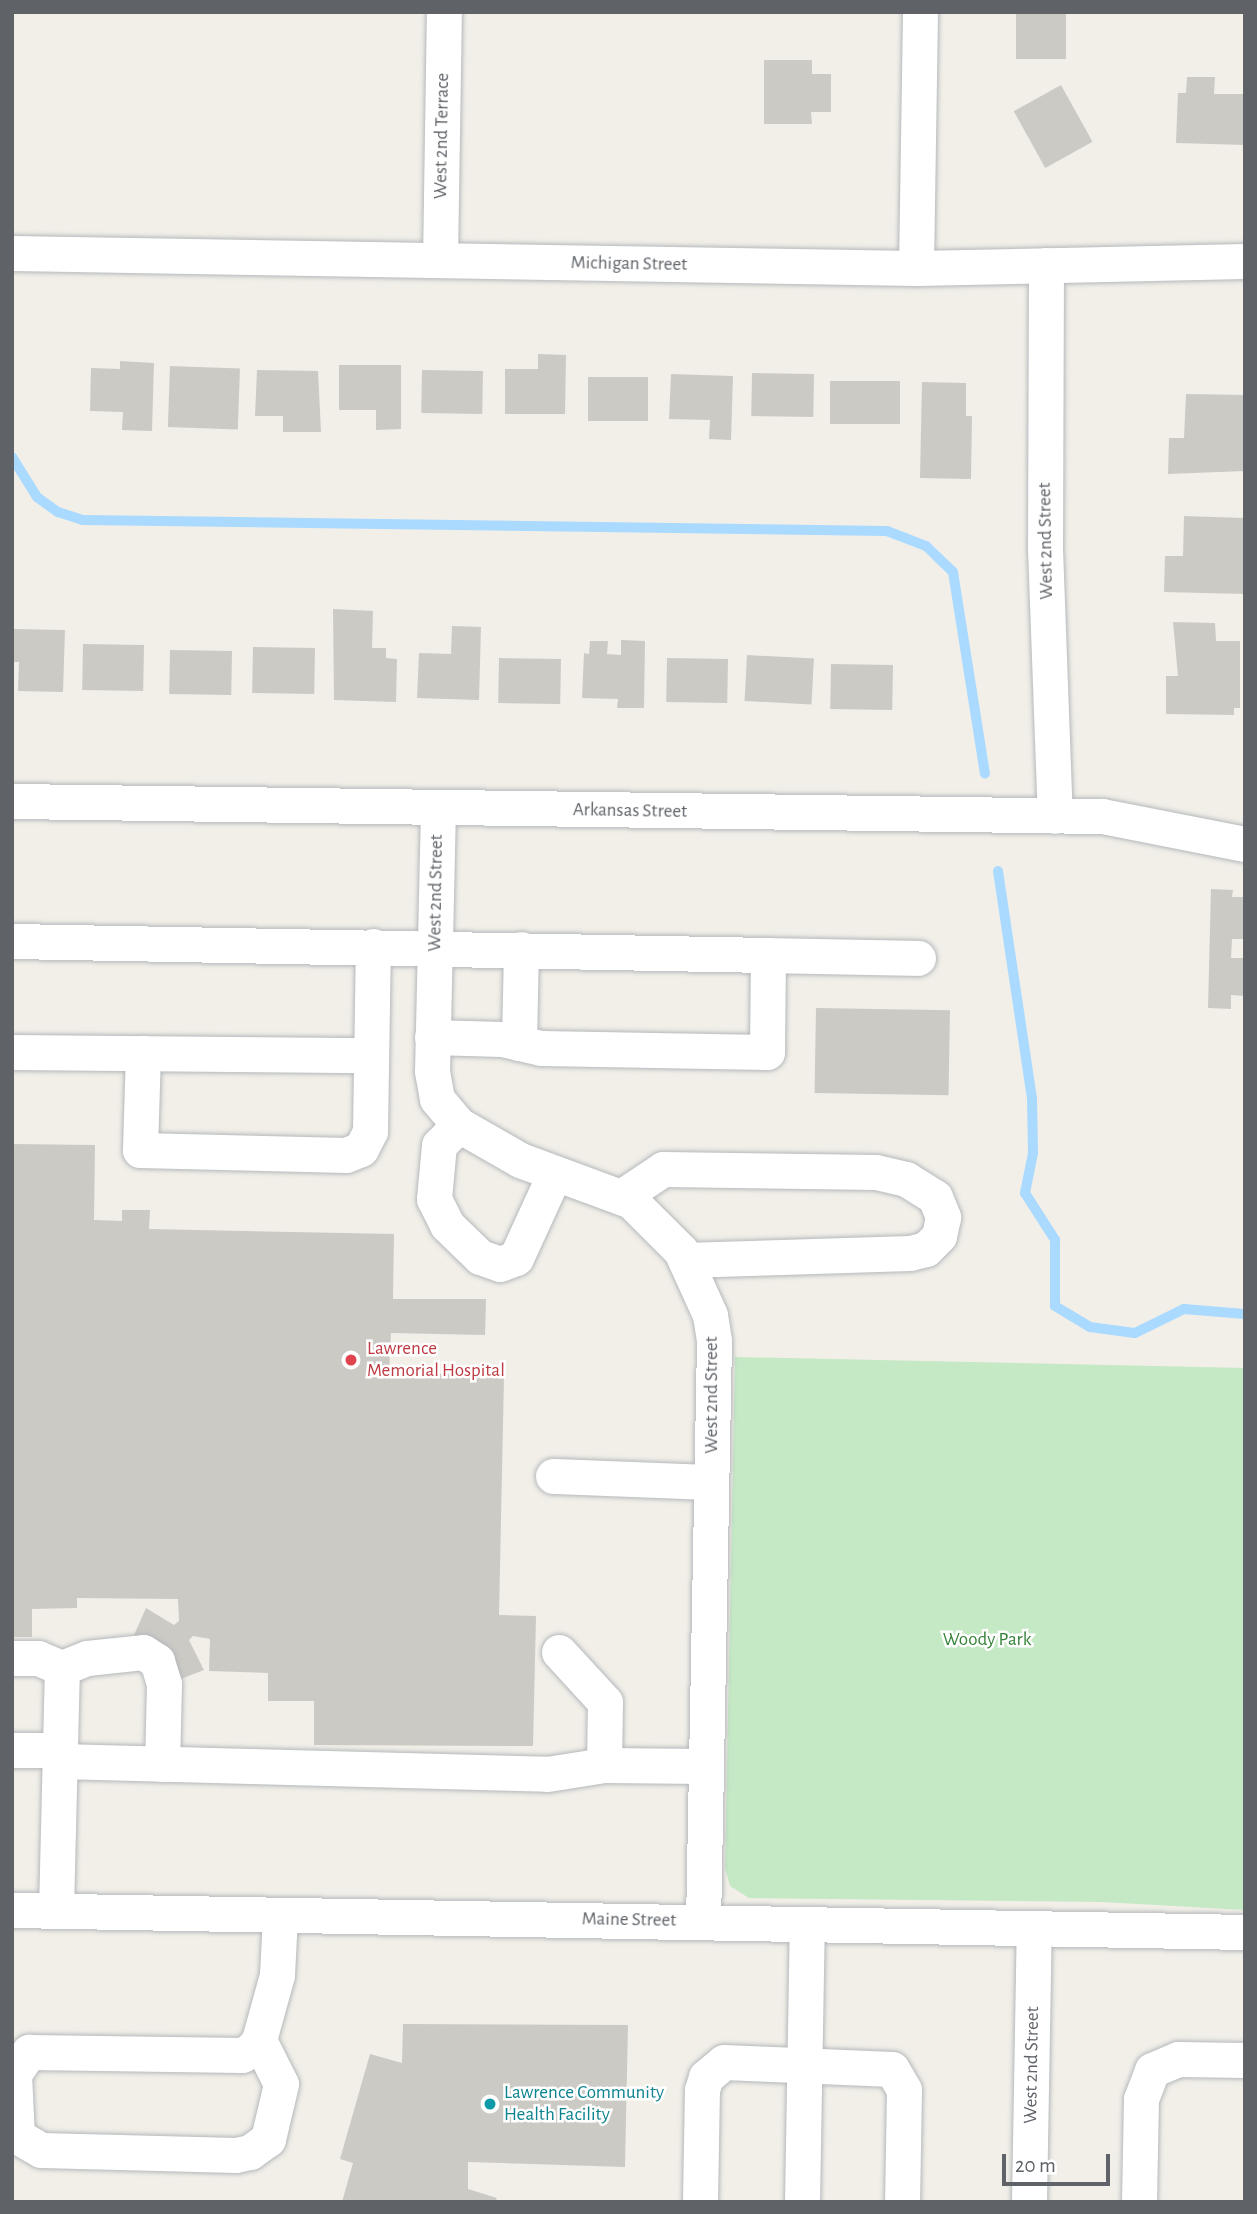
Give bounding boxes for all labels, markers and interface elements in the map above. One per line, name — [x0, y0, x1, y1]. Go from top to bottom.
street label: West 2nd Terrace — [429, 73, 455, 199]
street label: Michigan Street — [570, 252, 688, 276]
street label: West 2nd Street — [1034, 482, 1058, 600]
street label: Arkansas Street — [573, 799, 687, 823]
street label: West 2nd Street — [424, 834, 448, 952]
street label: West 2nd Street — [701, 1336, 723, 1454]
place label: Lawrence Memorial Hospital — [367, 1338, 505, 1382]
marker: Lawrence Memorial Hospital — [341, 1350, 361, 1370]
park label: Woody Park — [943, 1629, 1031, 1651]
street label: Maine Street — [582, 1908, 676, 1932]
street label: West 2nd Street — [1020, 2006, 1044, 2124]
place label: Lawrence Community Health Facility — [504, 2082, 664, 2126]
marker: Lawrence Community Health Facility — [482, 2096, 498, 2112]
scale bar — [1005, 2140, 1114, 2184]
text: 20 m — [1015, 2155, 1056, 2176]

